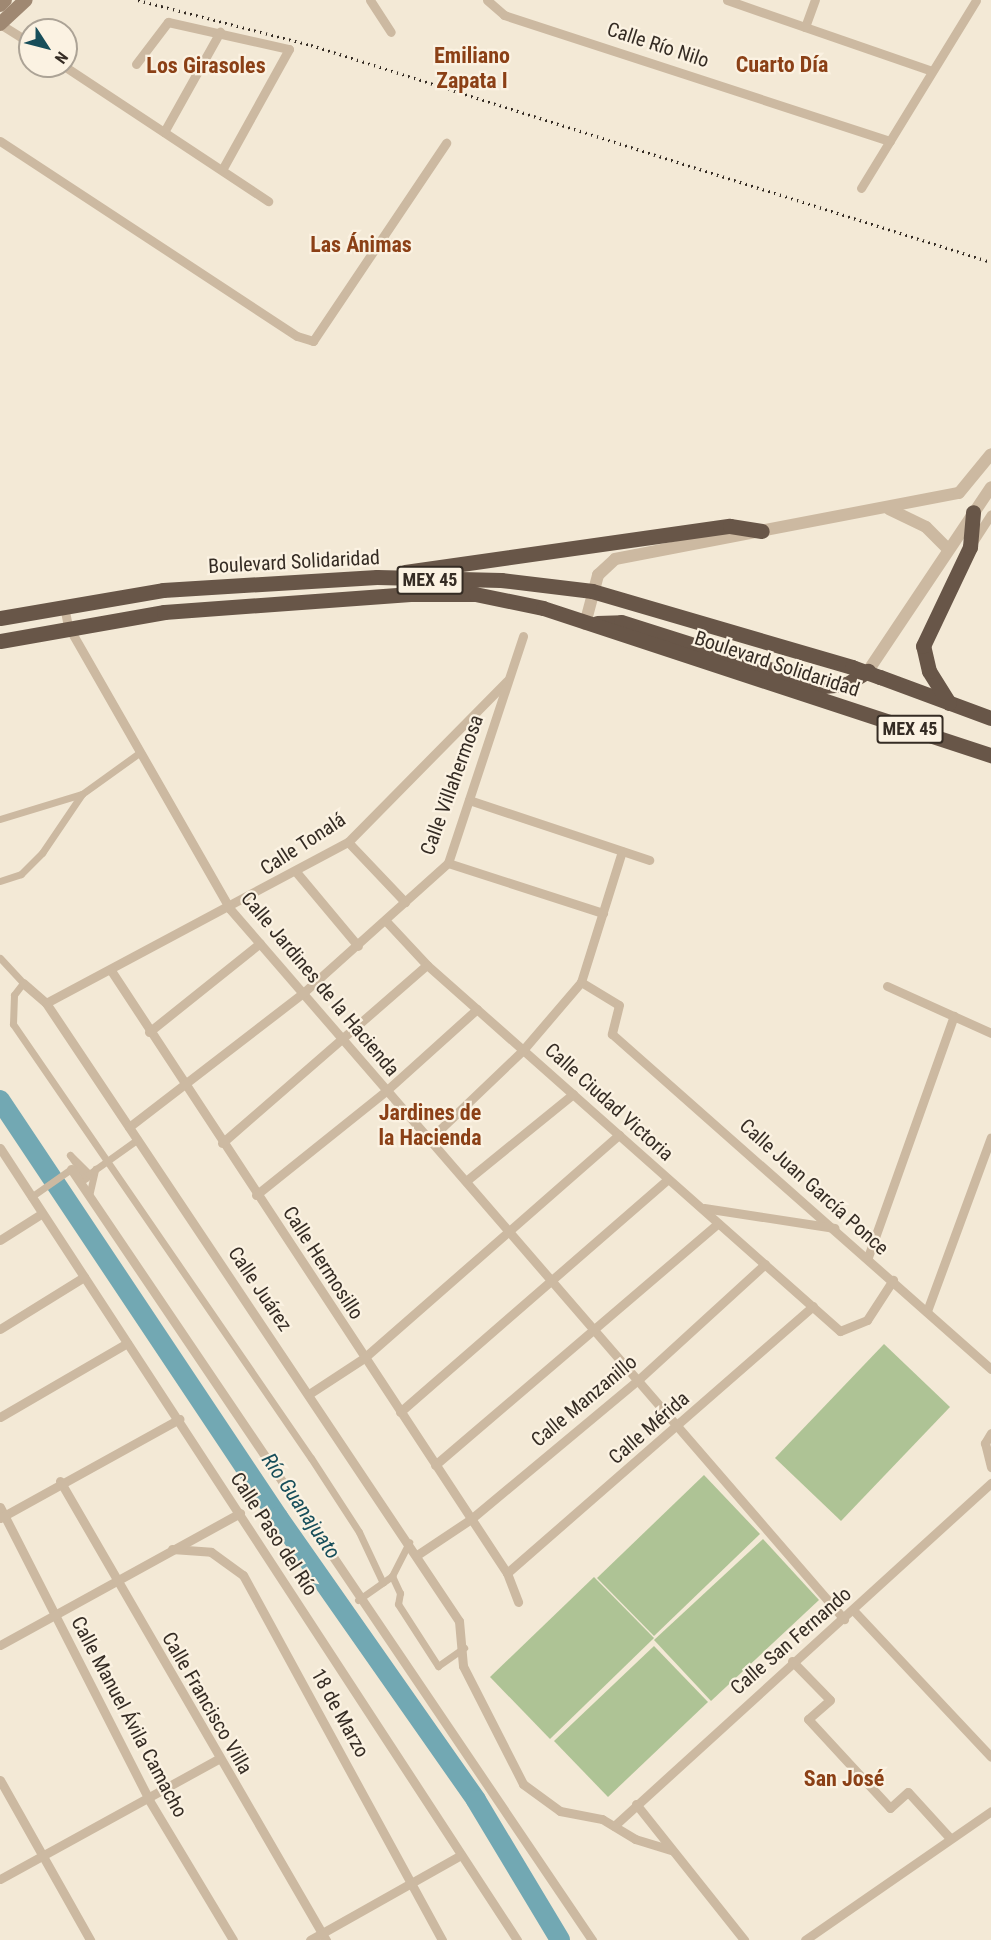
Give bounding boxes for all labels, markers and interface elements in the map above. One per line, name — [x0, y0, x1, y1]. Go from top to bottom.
street label: Calle Río Nilo — [604, 17, 712, 73]
north arrow — [18, 18, 78, 78]
district label: Emiliano Zapata I — [434, 42, 510, 94]
text: N — [51, 48, 72, 67]
district label: Cuarto Día — [736, 52, 828, 78]
district label: Los Girasoles — [146, 53, 266, 79]
district label: Las Ánimas — [310, 232, 412, 258]
street label: Boulevard Solidaridad — [207, 546, 381, 578]
road number: MEX 45 — [396, 565, 464, 595]
street label: Boulevard Solidaridad — [691, 626, 863, 702]
street label: Calle Villahermosa — [415, 712, 489, 858]
road number: MEX 45 — [876, 714, 944, 744]
street label: Calle Tonalá — [256, 808, 350, 880]
street label: Calle Jardines de la Hacienda — [236, 887, 404, 1081]
street label: Calle Ciudad Victoria — [540, 1038, 678, 1166]
district label: Jardines de la Hacienda — [378, 1099, 482, 1150]
street label: Calle Juan García Ponce — [735, 1114, 893, 1260]
street label: Calle Hermosillo — [278, 1202, 368, 1324]
street label: Calle Juárez — [223, 1242, 297, 1336]
street label: Calle Manzanillo — [526, 1350, 642, 1452]
street label: Calle Mérida — [604, 1387, 694, 1469]
water label: Río Guanajuato — [256, 1448, 346, 1564]
street label: Calle Paso del Río — [225, 1468, 323, 1600]
street label: Calle San Fernando — [726, 1582, 856, 1700]
street label: Calle Manuel Ávila Camacho — [66, 1612, 192, 1822]
street label: Calle Francisco Villa — [157, 1628, 257, 1778]
street label: 18 de Marzo — [306, 1664, 374, 1762]
district label: San José — [804, 1766, 884, 1792]

